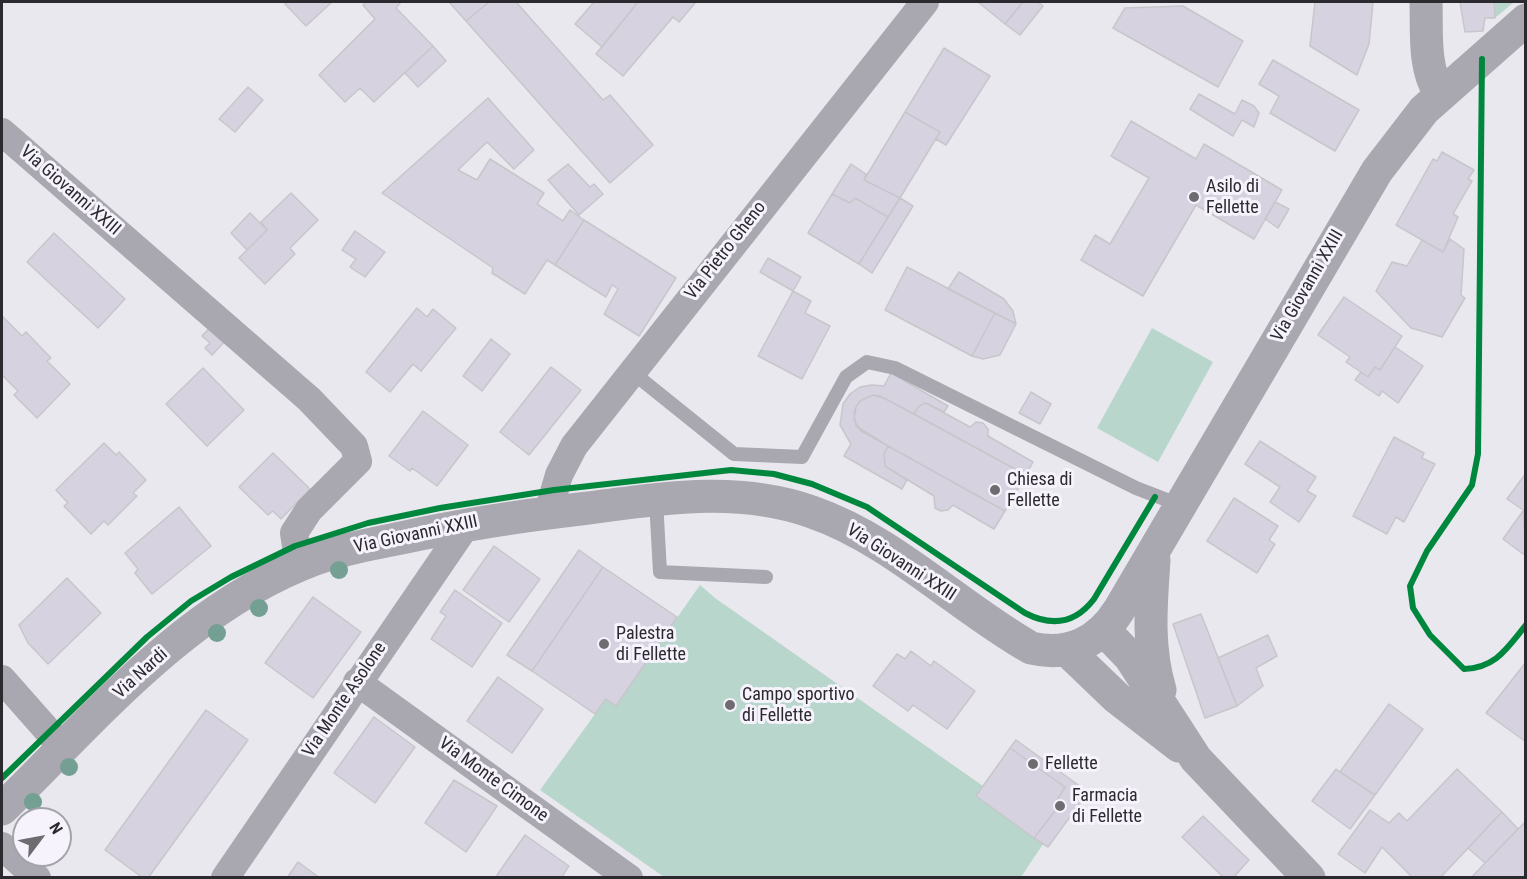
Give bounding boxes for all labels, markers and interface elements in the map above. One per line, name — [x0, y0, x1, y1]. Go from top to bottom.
street label: Via Giovanni XXIII — [15, 142, 125, 240]
place label: Asilo di Fellette — [1206, 176, 1259, 219]
marker: Asilo di Fellette — [1187, 190, 1201, 204]
street label: Via Pietro Gheno — [681, 198, 771, 304]
street label: Via Giovanni XXIII — [1267, 226, 1349, 346]
place label: Chiesa di Fellette — [1007, 469, 1072, 512]
marker: Chiesa di Fellette — [988, 483, 1002, 497]
street label: Via Giovanni XXIII — [352, 511, 480, 559]
street label: Via Giovanni XXIII — [842, 520, 960, 606]
place label: Palestra di Fellette — [616, 623, 686, 666]
marker: Palestra di Fellette — [597, 637, 611, 651]
street label: Via Monte Asolone — [299, 638, 391, 762]
street label: Via Nardi — [110, 644, 172, 704]
place label: Campo sportivo di Fellette — [742, 684, 855, 726]
marker: Campo sportivo di Fellette — [723, 698, 737, 712]
street label: Via Monte Cimone — [434, 733, 552, 827]
place label: Fellette — [1045, 753, 1098, 775]
marker: Fellette — [1026, 757, 1040, 771]
place label: Farmacia di Fellette — [1072, 785, 1142, 828]
marker: Farmacia di Fellette — [1053, 799, 1067, 813]
north arrow — [12, 807, 72, 867]
text: N — [45, 819, 67, 837]

